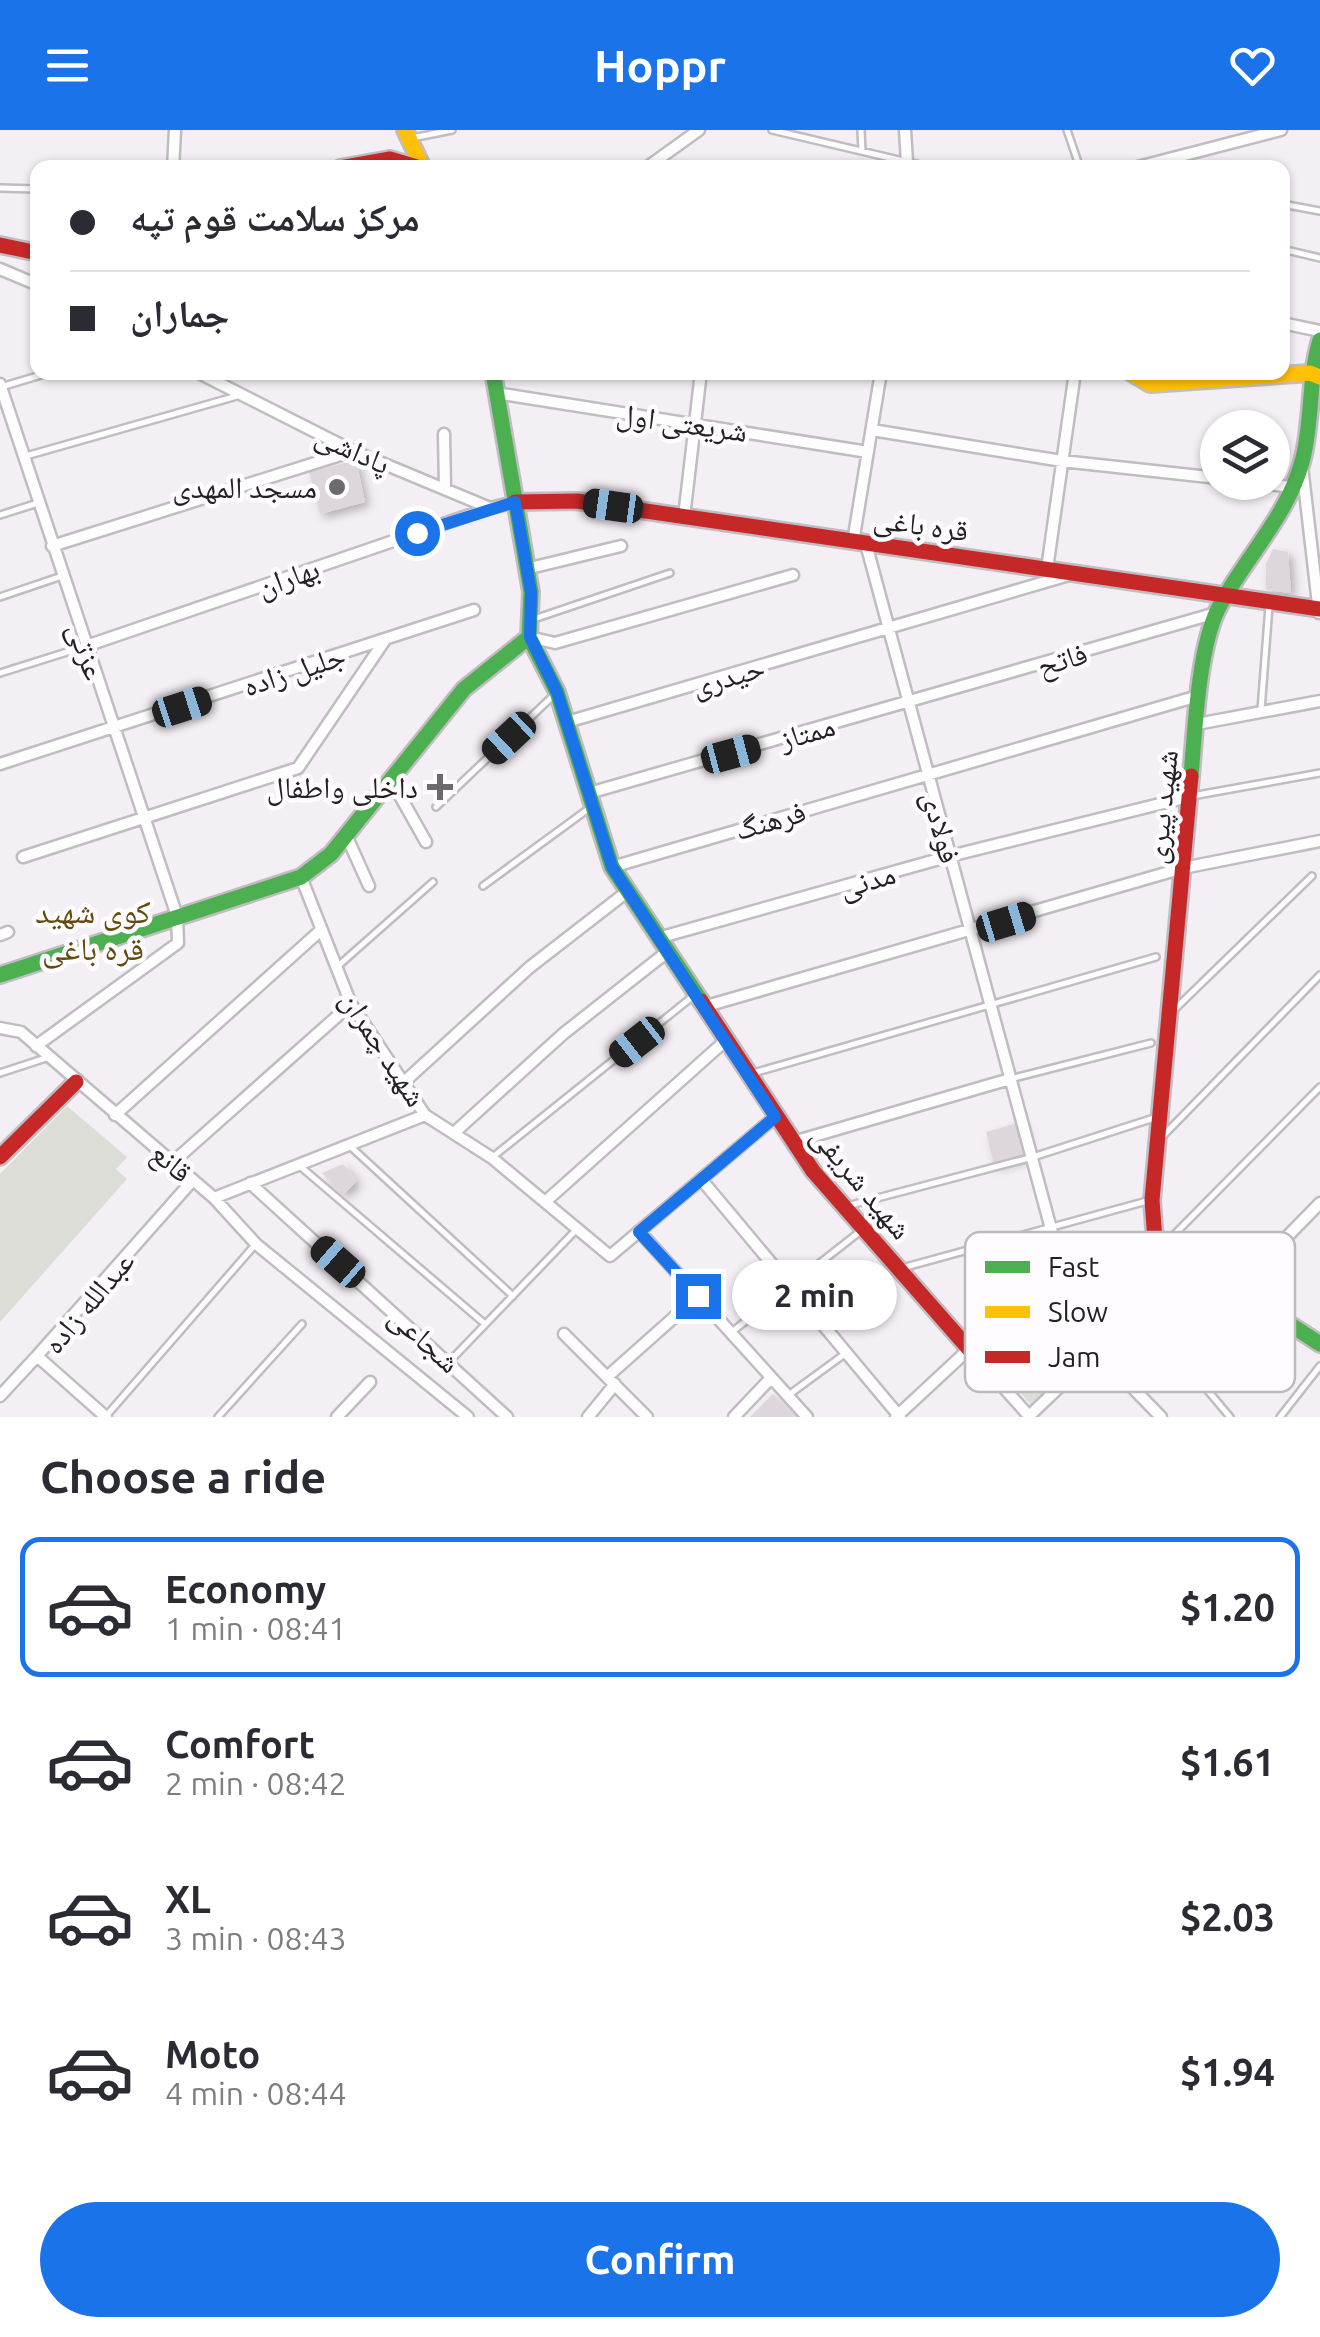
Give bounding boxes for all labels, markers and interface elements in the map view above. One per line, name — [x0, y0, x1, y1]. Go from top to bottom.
icon: menu — [40, 38, 95, 93]
icon: heart — [1225, 38, 1280, 93]
text: Hoppr — [594, 40, 726, 91]
text: مرکز سلامت قوم تپه — [130, 196, 420, 238]
text: جماران — [130, 292, 229, 334]
street label: شریعتی اول — [614, 396, 750, 450]
map controls — [1200, 410, 1290, 500]
button: layers — [1200, 410, 1290, 500]
street label: پاداشی — [310, 418, 395, 482]
place label: مسجد المهدی — [172, 470, 317, 506]
marker: مسجد المهدی — [326, 476, 348, 498]
car — [581, 487, 645, 525]
street label: قره باغی — [871, 501, 971, 549]
route start — [395, 511, 440, 556]
street label: بهاران — [252, 551, 324, 605]
street label: عزتی — [60, 618, 113, 685]
street label: فاتح — [1033, 636, 1092, 685]
street label: جلیل زاده — [239, 638, 350, 704]
street label: حیدری — [688, 649, 769, 704]
car — [149, 683, 215, 731]
car — [477, 707, 541, 769]
street label: ممتاز — [774, 708, 839, 756]
car — [698, 732, 764, 776]
street label: شهید پیری — [1138, 748, 1186, 866]
place label: داخلی واطفال — [267, 770, 418, 806]
marker: داخلی واطفال — [427, 774, 453, 800]
street label: فولادی — [914, 787, 968, 867]
street label: فرهنگ — [731, 794, 809, 846]
street label: مدنی — [835, 856, 900, 906]
district label: کوی شهید قره باغی — [35, 893, 151, 969]
car — [973, 899, 1039, 945]
street label: شهید چمران — [332, 984, 434, 1113]
car — [604, 1012, 670, 1072]
street label: شهید شریفى — [803, 1118, 919, 1247]
street label: قانع — [143, 1135, 199, 1191]
car — [306, 1231, 370, 1293]
legend — [965, 1232, 1295, 1392]
street label: عبدالله زاده — [36, 1244, 141, 1361]
text: Fast — [1048, 1251, 1099, 1282]
callout: 2 min — [733, 1261, 898, 1331]
route end — [676, 1274, 721, 1319]
text: 2 min — [774, 1277, 855, 1313]
text: Slow — [1048, 1296, 1108, 1327]
street label: شجاعی — [381, 1299, 467, 1381]
text: Jam — [1048, 1341, 1100, 1372]
text: Choose a ride — [40, 1451, 326, 1502]
icon: car — [45, 1562, 135, 1652]
text: Economy — [165, 1568, 326, 1610]
text: $1.20 — [1180, 1586, 1275, 1628]
text: 1 min · 08:41 — [165, 1610, 347, 1646]
icon: car — [45, 1717, 135, 1807]
text: Comfort — [165, 1723, 315, 1765]
text: $1.61 — [1180, 1741, 1275, 1783]
text: 2 min · 08:42 — [165, 1765, 347, 1801]
icon: car — [45, 1872, 135, 1962]
text: XL — [165, 1878, 211, 1920]
text: $2.03 — [1180, 1896, 1275, 1938]
text: 3 min · 08:43 — [165, 1920, 347, 1956]
icon: car — [45, 2027, 135, 2117]
text: Moto — [165, 2033, 260, 2075]
text: $1.94 — [1180, 2051, 1275, 2093]
text: 4 min · 08:44 — [165, 2075, 347, 2111]
button: Confirm — [40, 2202, 1280, 2317]

